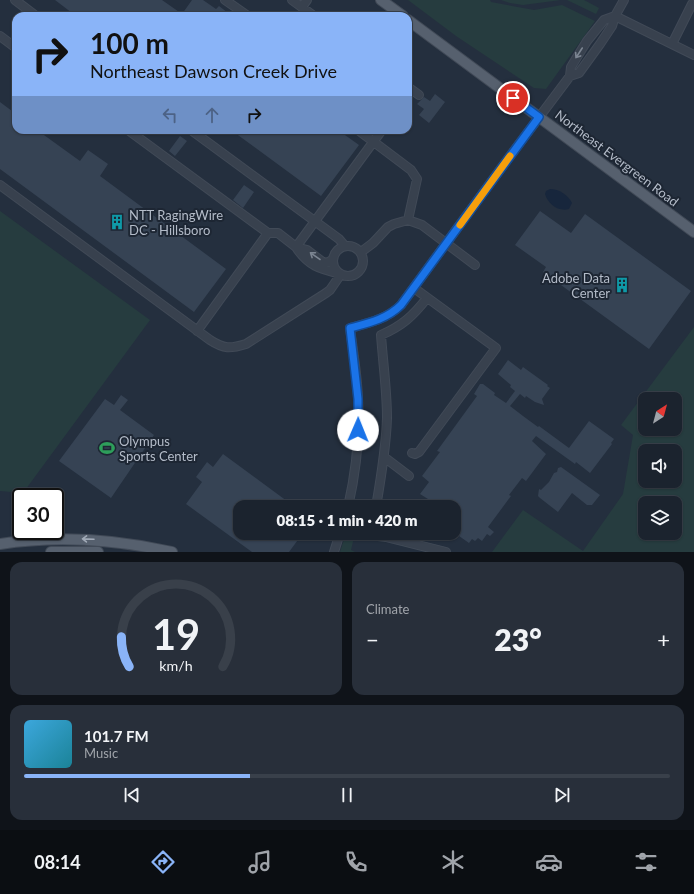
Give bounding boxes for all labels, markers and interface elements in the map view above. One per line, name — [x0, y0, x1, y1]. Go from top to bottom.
text: 100 m — [90, 26, 169, 60]
icon: right — [24, 28, 76, 80]
one-way arrow — [575, 47, 583, 58]
text: Northeast Dawson Creek Drive — [90, 60, 337, 82]
pin — [496, 81, 530, 115]
icon: arrive — [502, 87, 524, 109]
icon: left — [159, 104, 181, 126]
icon: ahead — [201, 104, 223, 126]
icon: right — [243, 104, 265, 126]
street label: Northeast Evergreen Road — [552, 106, 682, 210]
place label: NTT RagingWire DC - Hillsboro — [129, 207, 223, 238]
building icon: NTT RagingWire DC - Hillsboro — [108, 213, 126, 231]
one-way arrow — [310, 252, 321, 260]
place label: Adobe Data Center — [542, 270, 610, 301]
building icon: Adobe Data Center — [613, 276, 631, 294]
north arrow — [638, 392, 682, 436]
map controls — [638, 392, 682, 540]
position arrow — [337, 409, 379, 451]
place label: Olympus Sports Center — [119, 433, 198, 464]
sports icon: Olympus Sports Center — [98, 439, 116, 457]
button: sound — [638, 444, 682, 488]
speed limit sign: 30 — [12, 488, 64, 540]
button: layers — [638, 496, 682, 540]
text: 08:15 · 1 min · 420 m — [276, 511, 418, 529]
one-way arrow — [82, 536, 95, 543]
text: Climate — [366, 601, 409, 617]
text: 19 — [152, 608, 200, 658]
text: 23° — [494, 621, 542, 657]
text: − — [366, 626, 379, 653]
text: + — [657, 626, 670, 653]
text: km/h — [159, 656, 193, 673]
text: 101.7 FM — [84, 727, 149, 745]
text: Music — [84, 745, 118, 761]
icon: previous — [121, 784, 143, 806]
icon: pause — [336, 784, 358, 806]
icon: next — [551, 784, 573, 806]
icon: directions — [149, 848, 177, 876]
icon: music — [246, 848, 274, 876]
icon: phone — [342, 848, 370, 876]
icon: climate — [439, 848, 467, 876]
icon: car — [535, 848, 563, 876]
icon: filters — [632, 848, 660, 876]
text: 08:14 — [34, 851, 81, 873]

